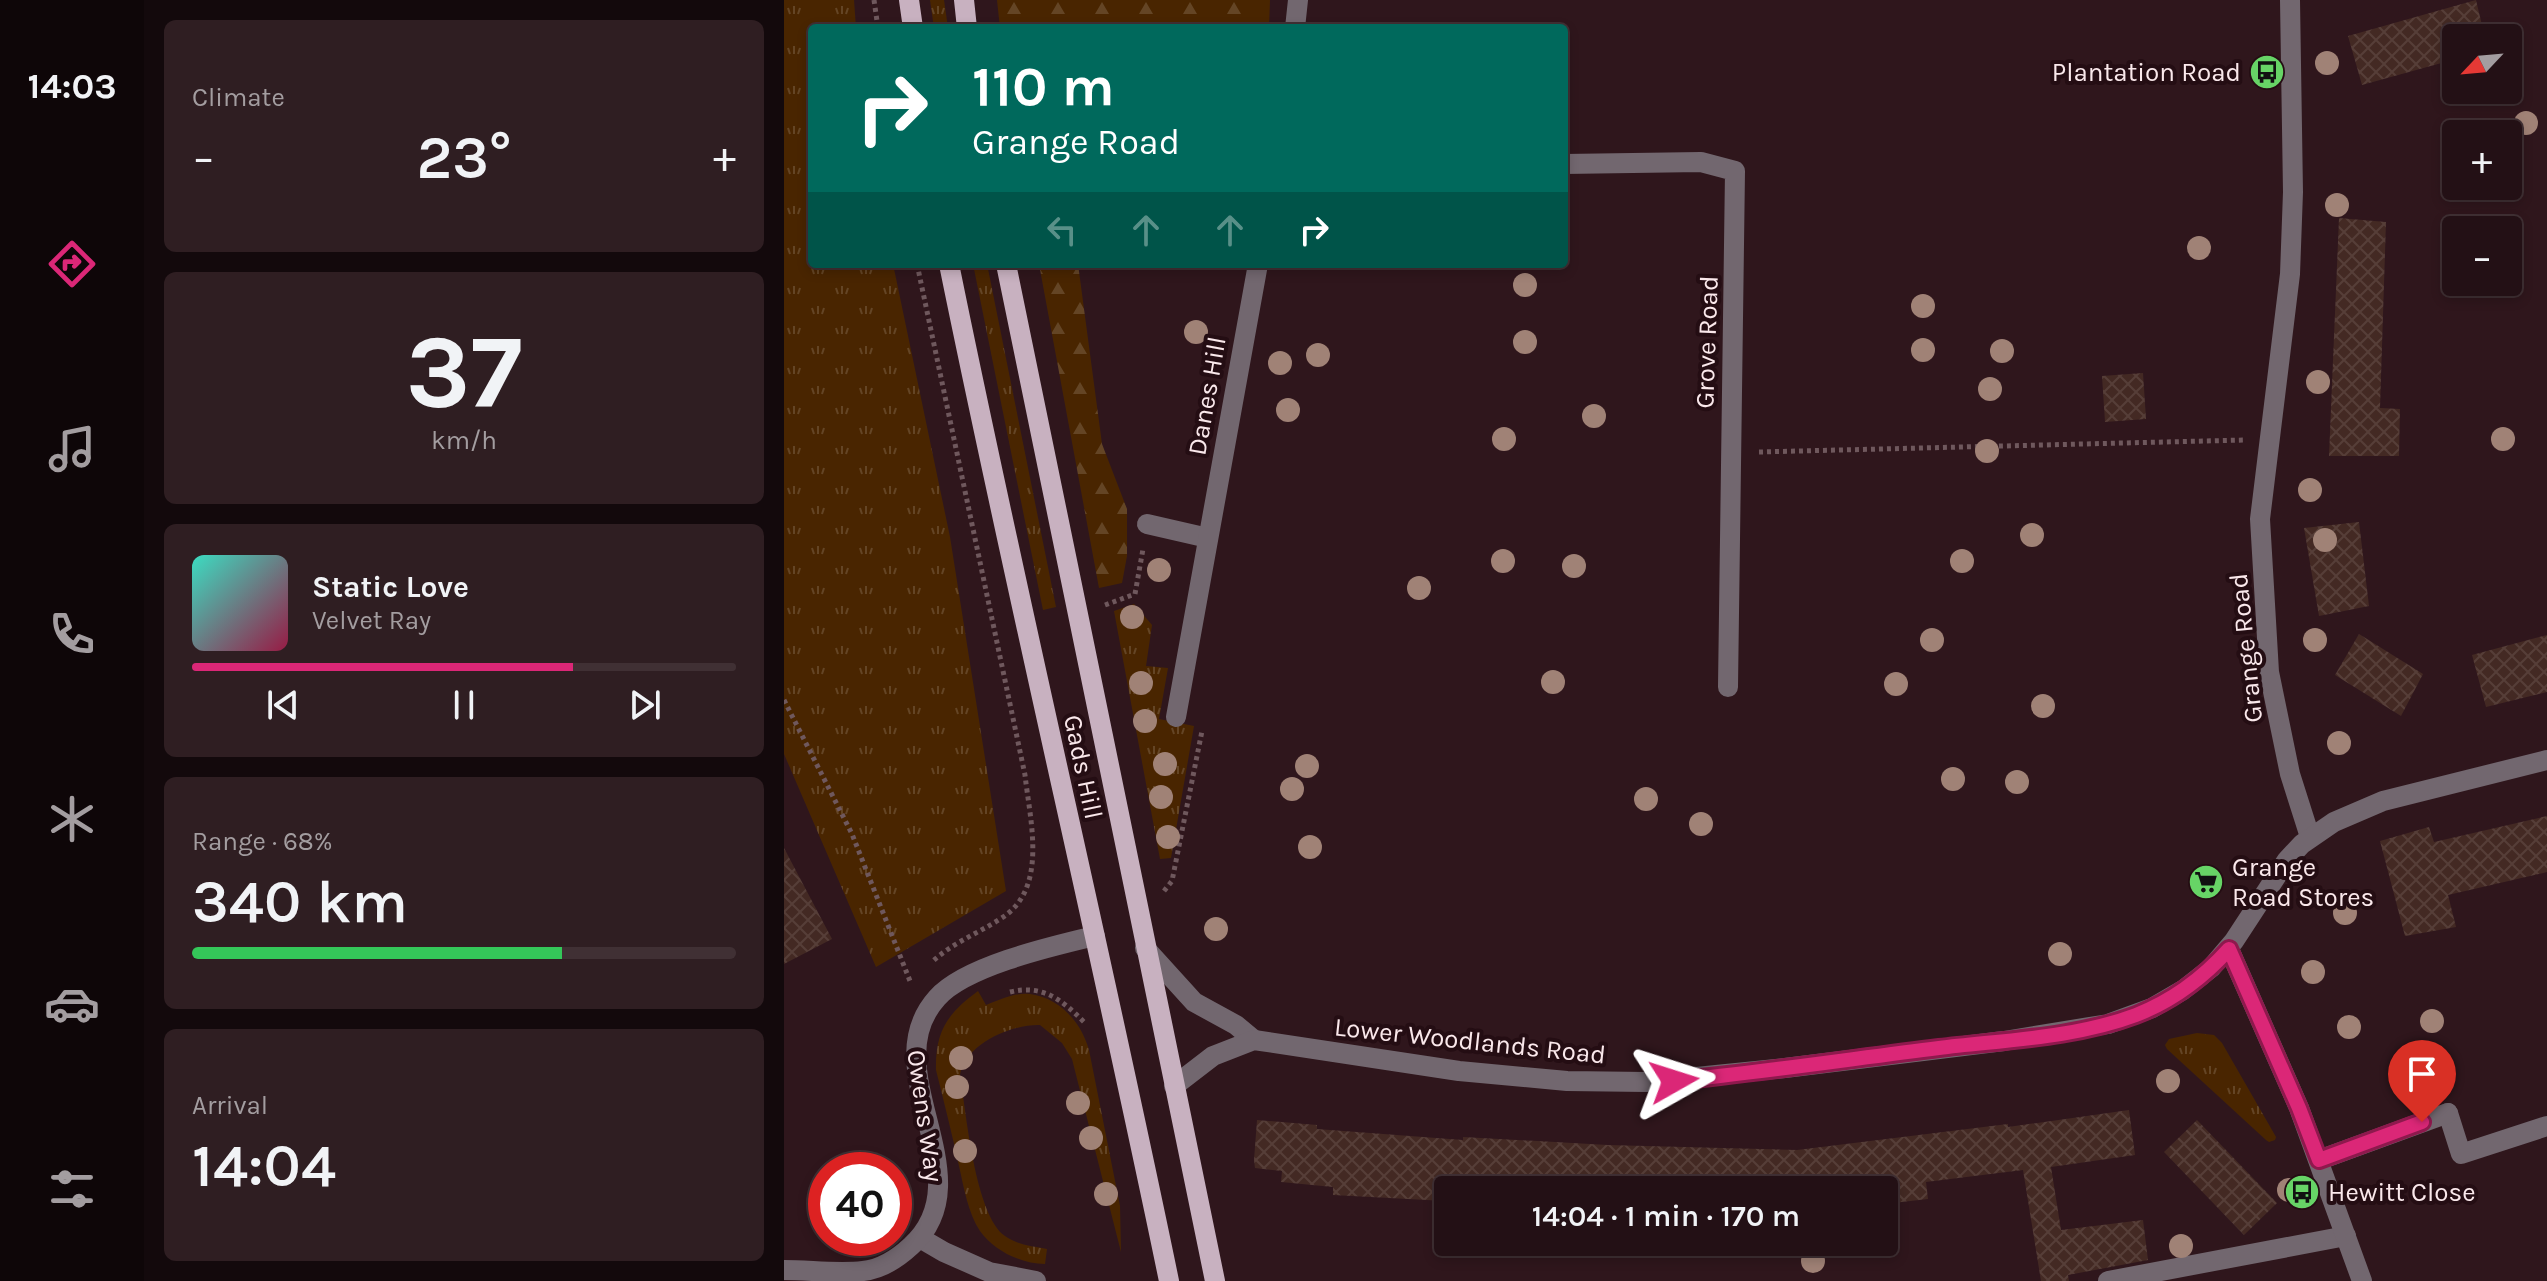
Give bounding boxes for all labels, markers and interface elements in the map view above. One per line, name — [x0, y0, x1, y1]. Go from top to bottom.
north arrow — [2442, 24, 2522, 104]
map controls — [2442, 24, 2522, 296]
bus stop icon: Plantation Road — [2248, 53, 2286, 91]
text: 110 m — [972, 54, 1115, 119]
icon: right — [840, 56, 944, 160]
place label: Plantation Road — [2052, 57, 2241, 88]
text: 14:03 — [27, 65, 117, 107]
text: Climate — [192, 82, 285, 113]
button: + — [2442, 120, 2522, 200]
text: Grange Road — [972, 121, 1180, 163]
text: 23° — [416, 123, 512, 193]
text: − — [192, 132, 215, 183]
text: + — [713, 132, 736, 183]
icon: left — [1040, 208, 1084, 252]
icon: ahead — [1124, 208, 1168, 252]
icon: ahead — [1208, 208, 1252, 252]
icon: right — [1292, 208, 1336, 252]
button: − — [2442, 216, 2522, 296]
icon: directions — [44, 236, 100, 292]
street label: Grove Road — [1689, 275, 1725, 409]
text: 37 — [406, 312, 522, 433]
street label: Danes Hill — [1181, 334, 1233, 458]
icon: music — [44, 421, 100, 477]
text: km/h — [431, 425, 497, 456]
text: Static Love — [312, 569, 469, 605]
street label: Grange Road — [2223, 572, 2269, 724]
text: Velvet Ray — [312, 605, 431, 636]
icon: phone — [44, 606, 100, 662]
icon: previous — [261, 683, 305, 727]
icon: pause — [442, 683, 486, 727]
icon: next — [623, 683, 667, 727]
street label: Gads Hill — [1057, 712, 1109, 822]
icon: climate — [44, 791, 100, 847]
text: Range · 68% — [192, 826, 333, 857]
place label: Grange Road Stores — [2232, 852, 2374, 913]
supermarket icon: Grange Road Stores — [2187, 863, 2225, 901]
text: 340 km — [192, 867, 408, 937]
icon: car — [44, 976, 100, 1032]
street label: Lower Woodlands Road — [1333, 1011, 1607, 1071]
position arrow — [1632, 1039, 1716, 1123]
pin — [2388, 1040, 2456, 1122]
street label: Owens Way — [900, 1048, 950, 1184]
icon: arrive — [2400, 1052, 2444, 1096]
text: Arrival — [192, 1090, 268, 1121]
text: 14:04 — [192, 1131, 336, 1201]
speed limit sign: 40 — [808, 1152, 912, 1256]
icon: filters — [44, 1161, 100, 1217]
bus stop icon: Hewitt Close — [2283, 1173, 2321, 1211]
place label: Hewitt Close — [2328, 1177, 2476, 1208]
text: 14:04 · 1 min · 170 m — [1532, 1198, 1800, 1234]

